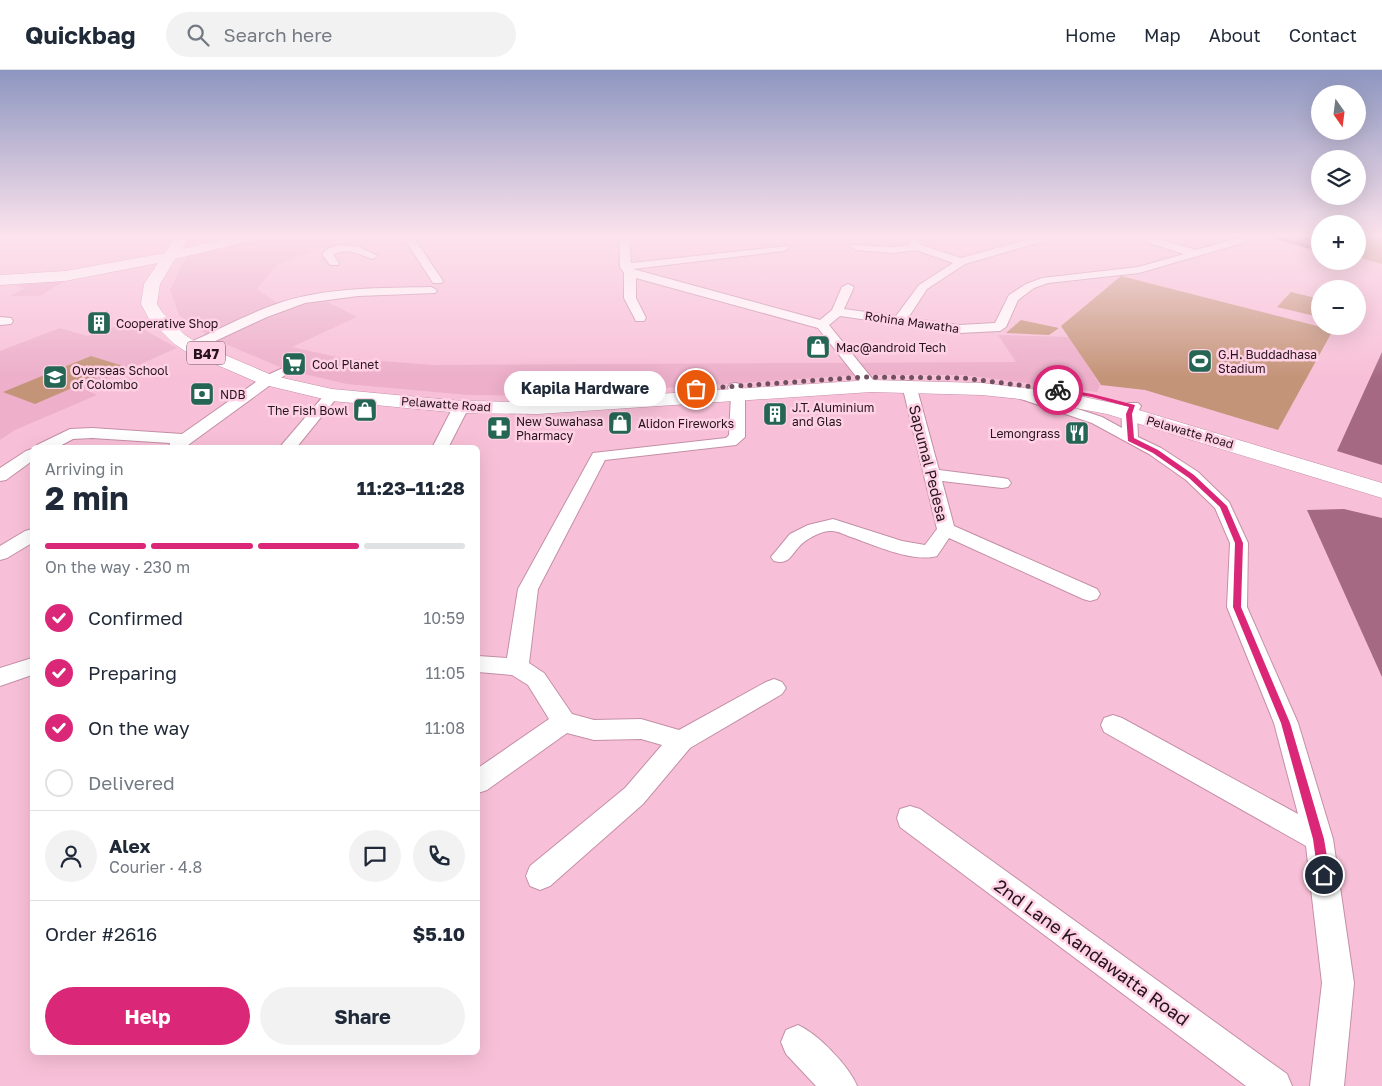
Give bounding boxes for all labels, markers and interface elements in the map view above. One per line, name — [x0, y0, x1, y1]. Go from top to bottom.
search box — [166, 12, 516, 57]
text: Quickbag — [25, 20, 136, 49]
icon: search — [184, 21, 212, 49]
text: Search here — [224, 23, 332, 46]
text: Home — [1065, 24, 1116, 46]
text: Map — [1144, 24, 1181, 46]
text: About — [1209, 24, 1261, 46]
text: Contact — [1289, 24, 1357, 46]
north arrow — [1311, 85, 1366, 140]
map controls — [1311, 85, 1366, 335]
button: layers — [1311, 150, 1366, 205]
button: + — [1311, 215, 1366, 270]
button: − — [1311, 280, 1366, 335]
street label: Rohina Mawatha — [864, 308, 960, 336]
building icon: Cooperative Shop — [86, 310, 112, 336]
place label: Cooperative Shop — [116, 316, 218, 331]
shop icon: Mac@android Tech — [805, 334, 831, 360]
place label: Mac@android Tech — [836, 340, 946, 355]
road number: B47 — [187, 342, 225, 364]
place label: G.H. Buddadhasa Stadium — [1218, 347, 1317, 376]
sports icon: G.H. Buddadhasa Stadium — [1187, 348, 1213, 374]
supermarket icon: Cool Planet — [281, 351, 307, 377]
place label: Cool Planet — [312, 357, 379, 372]
place label: Overseas School of Colombo — [72, 363, 168, 392]
school or university icon: Overseas School of Colombo — [42, 364, 68, 390]
courier — [1033, 365, 1083, 415]
pin — [675, 368, 717, 410]
callout: Kapila Hardware — [503, 372, 666, 406]
icon: bag — [682, 375, 710, 403]
icon: bike — [1044, 376, 1072, 404]
text: Kapila Hardware — [521, 378, 649, 398]
bank icon: NDB — [189, 381, 215, 407]
place label: NDB — [220, 387, 246, 402]
street label: Pelawatte Road — [400, 393, 492, 415]
shop icon: The Fish Bowl — [352, 397, 378, 423]
place label: J.T. Aluminium and Glas — [792, 400, 874, 429]
building icon: J.T. Aluminium and Glas — [762, 401, 788, 427]
place label: The Fish Bowl — [267, 403, 348, 418]
street label: Sapumal Pedesa — [906, 403, 952, 523]
shop icon: Alidon Fireworks — [607, 410, 633, 436]
street label: Pelawatte Road — [1145, 412, 1235, 452]
place label: New Suwahasa Pharmacy — [516, 414, 603, 443]
pharmacy icon: New Suwahasa Pharmacy — [486, 415, 512, 441]
place label: Alidon Fireworks — [638, 416, 734, 431]
restaurant icon: Lemongrass — [1064, 420, 1090, 446]
place label: Lemongrass — [990, 426, 1060, 441]
text: Arriving in — [45, 459, 124, 479]
text: 11:23–11:28 — [357, 476, 465, 499]
text: 2 min — [45, 479, 129, 517]
text: On the way · 230 m — [45, 557, 190, 577]
icon: check — [45, 604, 73, 632]
text: Confirmed — [88, 606, 183, 629]
text: 10:59 — [424, 608, 465, 628]
icon: check — [45, 659, 73, 687]
text: Preparing — [88, 661, 177, 684]
text: 11:05 — [425, 663, 465, 683]
icon: check — [45, 714, 73, 742]
text: On the way — [88, 716, 190, 739]
text: 11:08 — [425, 718, 465, 738]
text: Delivered — [88, 771, 175, 794]
button: person — [45, 830, 97, 882]
button: chat — [349, 830, 401, 882]
button: phone — [413, 830, 465, 882]
text: Alex — [109, 834, 150, 857]
pin — [1303, 854, 1345, 896]
text: Courier · 4.8 — [109, 857, 202, 877]
icon: home — [1310, 861, 1338, 889]
street label: 2nd Lane Kandawatta Road — [990, 874, 1194, 1030]
text: Order #2616 — [45, 922, 157, 945]
text: $5.10 — [412, 922, 465, 945]
button: Help — [45, 987, 250, 1045]
button: Share — [260, 987, 465, 1045]

